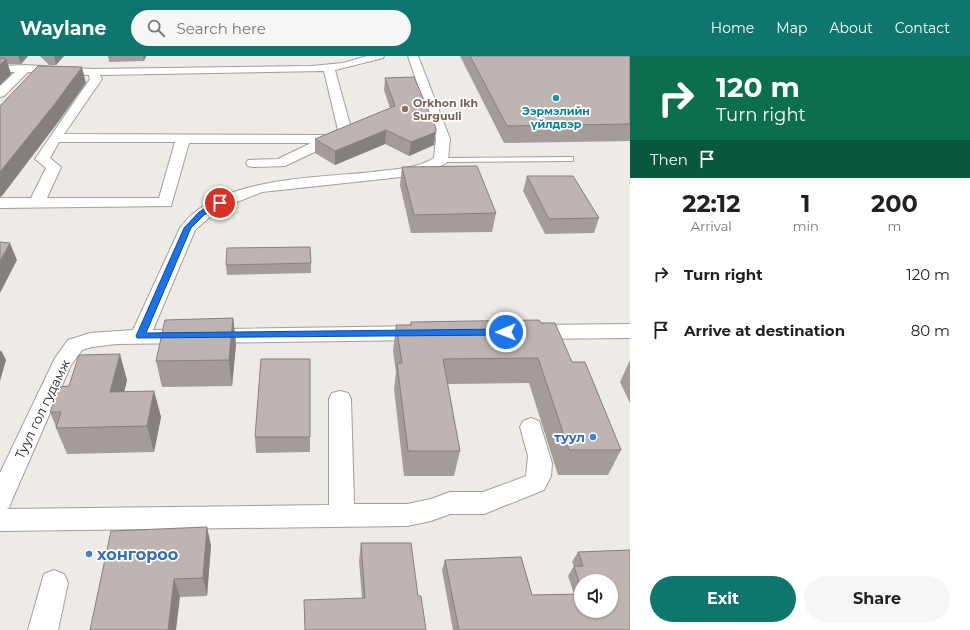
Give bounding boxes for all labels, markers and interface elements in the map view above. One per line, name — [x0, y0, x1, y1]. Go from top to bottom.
search box — [131, 10, 411, 46]
text: Waylane — [20, 17, 107, 40]
icon: search — [145, 17, 167, 39]
text: Search here — [177, 19, 266, 38]
text: Home — [711, 19, 754, 37]
text: Map — [776, 19, 807, 37]
text: About — [829, 19, 873, 37]
text: Contact — [895, 19, 950, 37]
text: 120 m — [716, 70, 800, 104]
icon: right — [650, 72, 702, 124]
marker: Ээрмэлийн үйлдвэр — [551, 93, 561, 103]
place label: Orkhon Ikh Surguuli — [413, 96, 478, 123]
marker: Orkhon Ikh Surguuli — [400, 104, 410, 114]
place label: Ээрмэлийн үйлдвэр — [522, 104, 590, 131]
text: Turn right — [716, 104, 806, 126]
icon: arrive — [696, 148, 718, 170]
text: Then — [650, 150, 688, 169]
pin — [203, 186, 237, 220]
text: 22:12 — [682, 189, 740, 218]
text: 1 — [801, 189, 810, 218]
text: 200 — [871, 189, 918, 218]
icon: arrive — [209, 192, 231, 214]
text: Arrival — [691, 218, 732, 234]
text: min — [793, 218, 819, 234]
text: m — [887, 218, 901, 234]
icon: right — [650, 263, 672, 285]
text: Turn right — [684, 265, 763, 284]
text: 120 m — [906, 265, 950, 284]
position arrow — [485, 311, 527, 353]
icon: arrive — [650, 319, 672, 341]
text: Arrive at destination — [684, 321, 845, 340]
text: 80 m — [911, 321, 950, 340]
street label: Туул гол гудамж — [11, 356, 73, 461]
place label: туул — [554, 429, 585, 445]
marker: туул — [588, 432, 598, 442]
place label: хонгороо — [97, 545, 178, 564]
marker: хонгороо — [84, 549, 94, 559]
map controls — [574, 574, 618, 618]
button: sound — [574, 574, 618, 618]
button: Exit — [650, 576, 796, 622]
button: Share — [804, 576, 950, 622]

